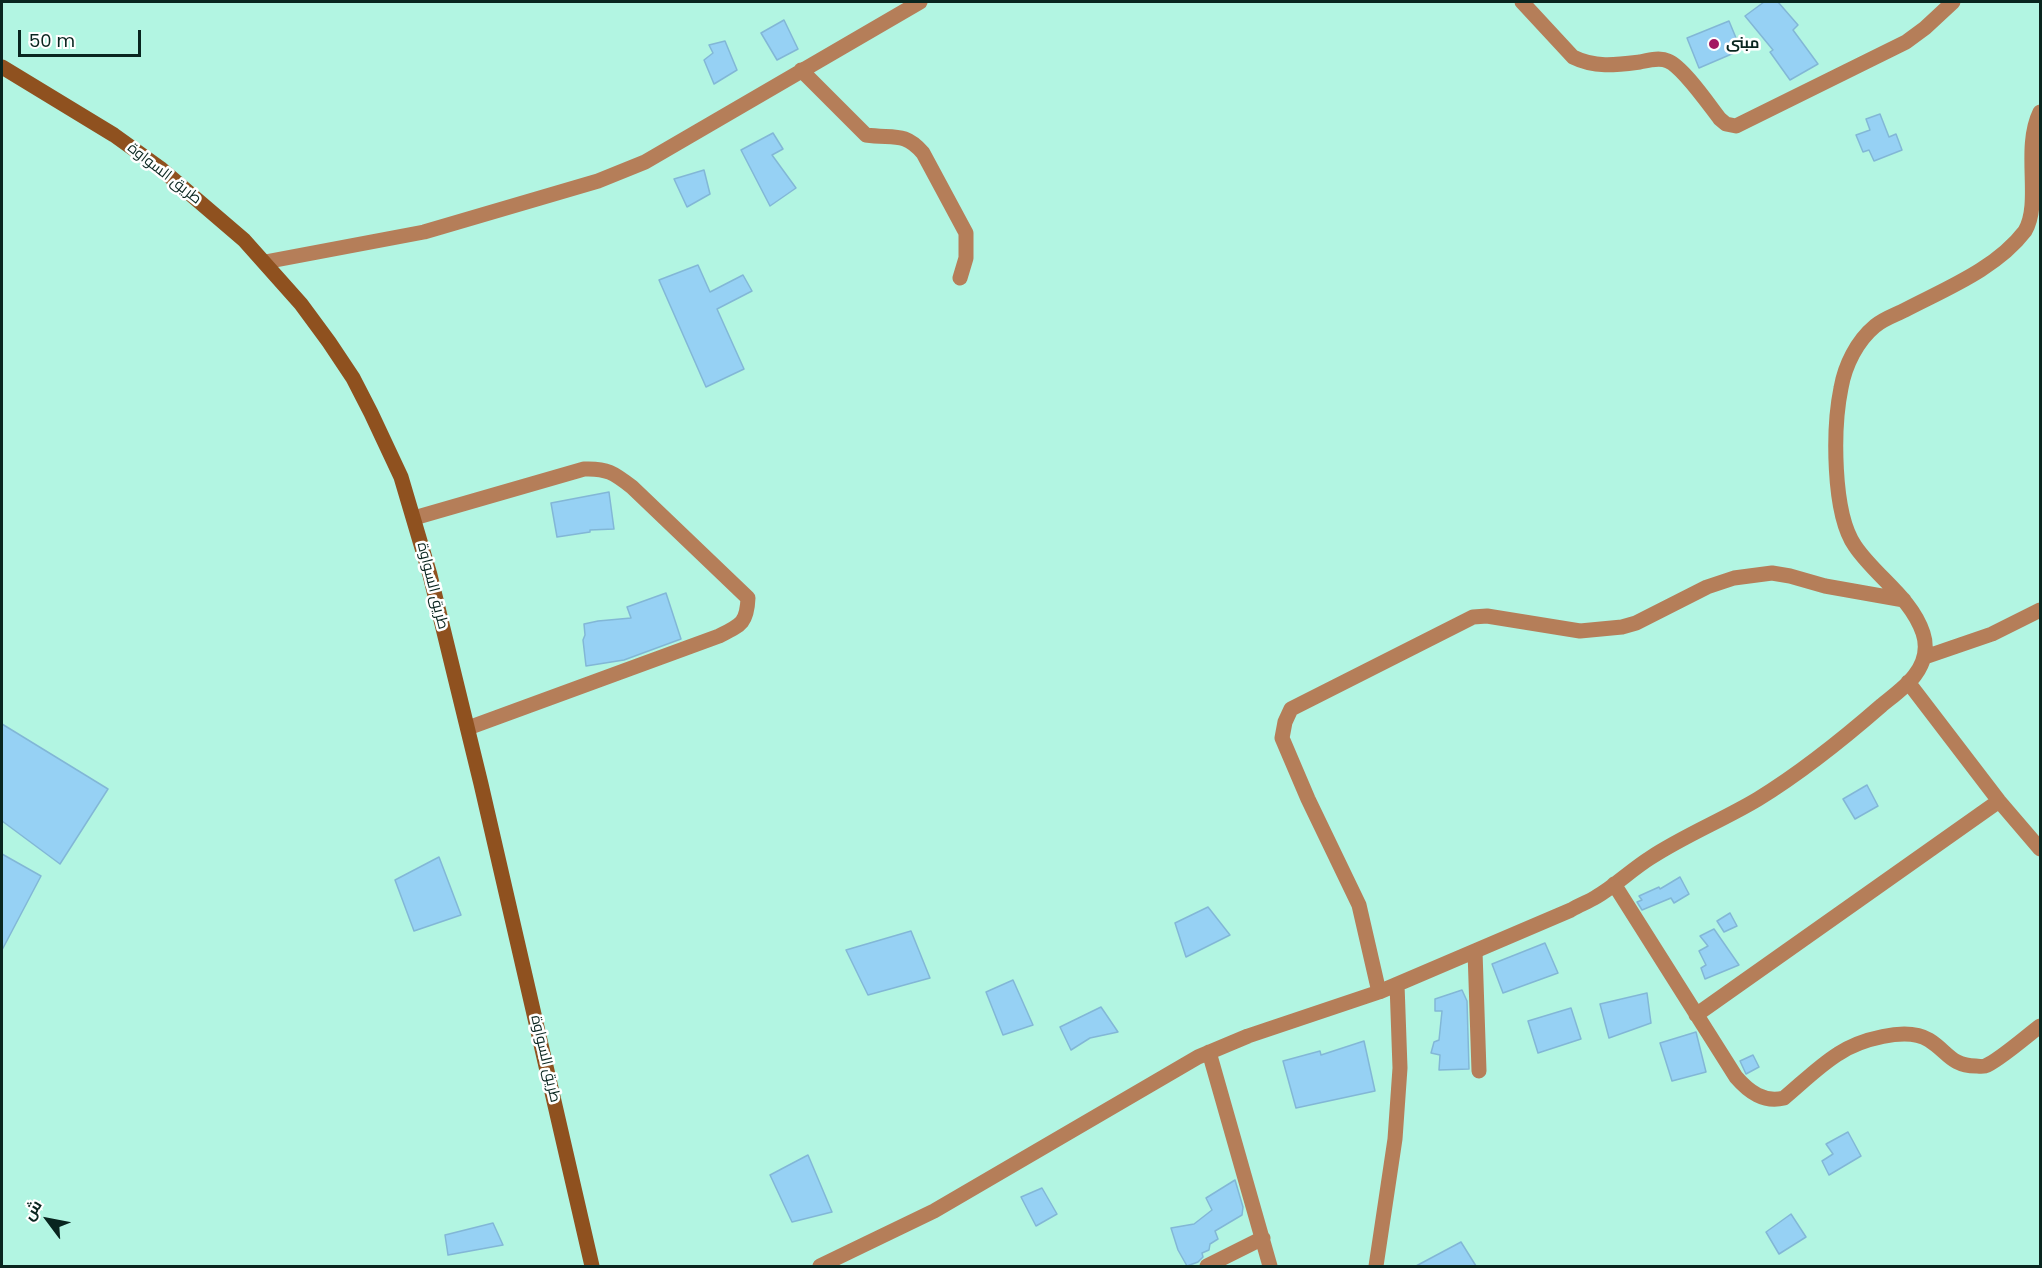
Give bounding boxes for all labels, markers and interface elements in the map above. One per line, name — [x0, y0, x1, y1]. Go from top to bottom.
scale bar — [21, 18, 144, 56]
text: 50 m — [29, 28, 75, 53]
place label: مبنى — [1726, 35, 1759, 53]
marker: مبنى — [1707, 37, 1721, 51]
street label: طريق السواوة — [123, 140, 205, 208]
street label: طريق السواوة — [413, 541, 451, 631]
street label: طريق السواوة — [526, 1014, 564, 1104]
north arrow — [18, 1190, 78, 1250]
text: ش — [17, 1195, 48, 1225]

